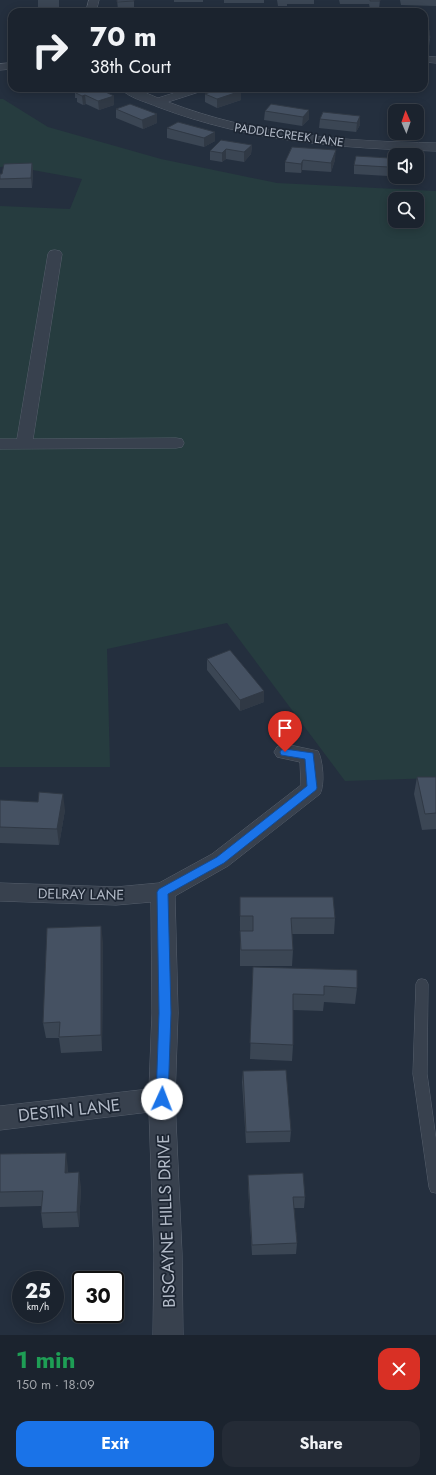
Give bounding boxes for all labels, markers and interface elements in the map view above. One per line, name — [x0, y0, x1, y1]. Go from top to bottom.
text: 70 m — [90, 16, 157, 57]
icon: right — [24, 24, 76, 76]
text: 38th Court — [90, 54, 171, 80]
north arrow — [388, 104, 424, 140]
map controls — [388, 104, 424, 228]
street label: PADDLECREEK LANE — [233, 118, 345, 152]
button: sound — [388, 148, 424, 184]
button: search — [388, 192, 424, 228]
pin — [268, 711, 302, 752]
icon: arrive — [274, 717, 296, 739]
street label: DELRAY LANE — [38, 883, 124, 905]
position arrow — [141, 1078, 183, 1120]
street label: DESTIN LANE — [17, 1093, 121, 1127]
street label: BISCAYNE HILLS DRIVE — [151, 1134, 181, 1308]
speed limit sign: 30 — [72, 1271, 124, 1323]
text: 25 — [25, 1277, 51, 1306]
text: km/h — [27, 1299, 49, 1314]
text: 1 min — [16, 1342, 76, 1377]
button: close — [378, 1348, 420, 1390]
text: 150 m · 18:09 — [16, 1375, 95, 1394]
button: Exit — [16, 1421, 214, 1467]
button: Share — [222, 1421, 420, 1467]

